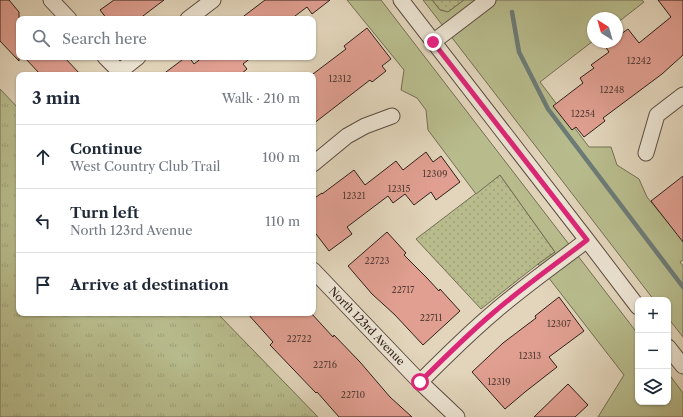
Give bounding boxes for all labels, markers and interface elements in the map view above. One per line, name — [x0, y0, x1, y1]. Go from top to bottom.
north arrow — [587, 12, 623, 48]
search box — [16, 16, 316, 60]
icon: search — [30, 27, 52, 49]
text: Search here — [62, 29, 147, 48]
route end — [424, 33, 442, 51]
house number: 12242 — [627, 55, 651, 66]
house number: 12312 — [329, 73, 351, 84]
house number: 12248 — [600, 84, 624, 95]
text: 3 min — [32, 88, 81, 108]
text: Walk · 210 m — [222, 90, 300, 106]
house number: 12254 — [571, 108, 595, 119]
text: Continue — [70, 139, 142, 158]
icon: ahead — [32, 146, 54, 168]
text: 100 m — [262, 149, 300, 165]
text: West Country Club Trail — [70, 158, 220, 174]
house number: 12309 — [423, 168, 447, 179]
house number: 12315 — [388, 183, 410, 194]
house number: 12321 — [343, 190, 366, 201]
text: Turn left — [70, 203, 139, 222]
icon: left — [32, 210, 54, 232]
text: 110 m — [265, 213, 300, 229]
text: North 123rd Avenue — [70, 222, 193, 238]
house number: 22723 — [365, 255, 389, 266]
icon: arrive — [32, 274, 54, 296]
text: Arrive at destination — [70, 275, 229, 294]
street label: North 123rd Avenue — [326, 284, 408, 368]
house number: 22717 — [392, 284, 415, 295]
map controls — [635, 297, 671, 405]
button: + — [635, 297, 671, 333]
house number: 22711 — [420, 312, 442, 323]
house number: 12307 — [547, 318, 572, 329]
house number: 22722 — [286, 333, 312, 344]
button: − — [635, 333, 671, 369]
house number: 12313 — [519, 350, 541, 361]
house number: 22716 — [313, 359, 337, 370]
button: layers — [635, 369, 671, 405]
route start — [411, 373, 429, 391]
house number: 12319 — [488, 376, 510, 387]
house number: 22710 — [341, 389, 365, 400]

